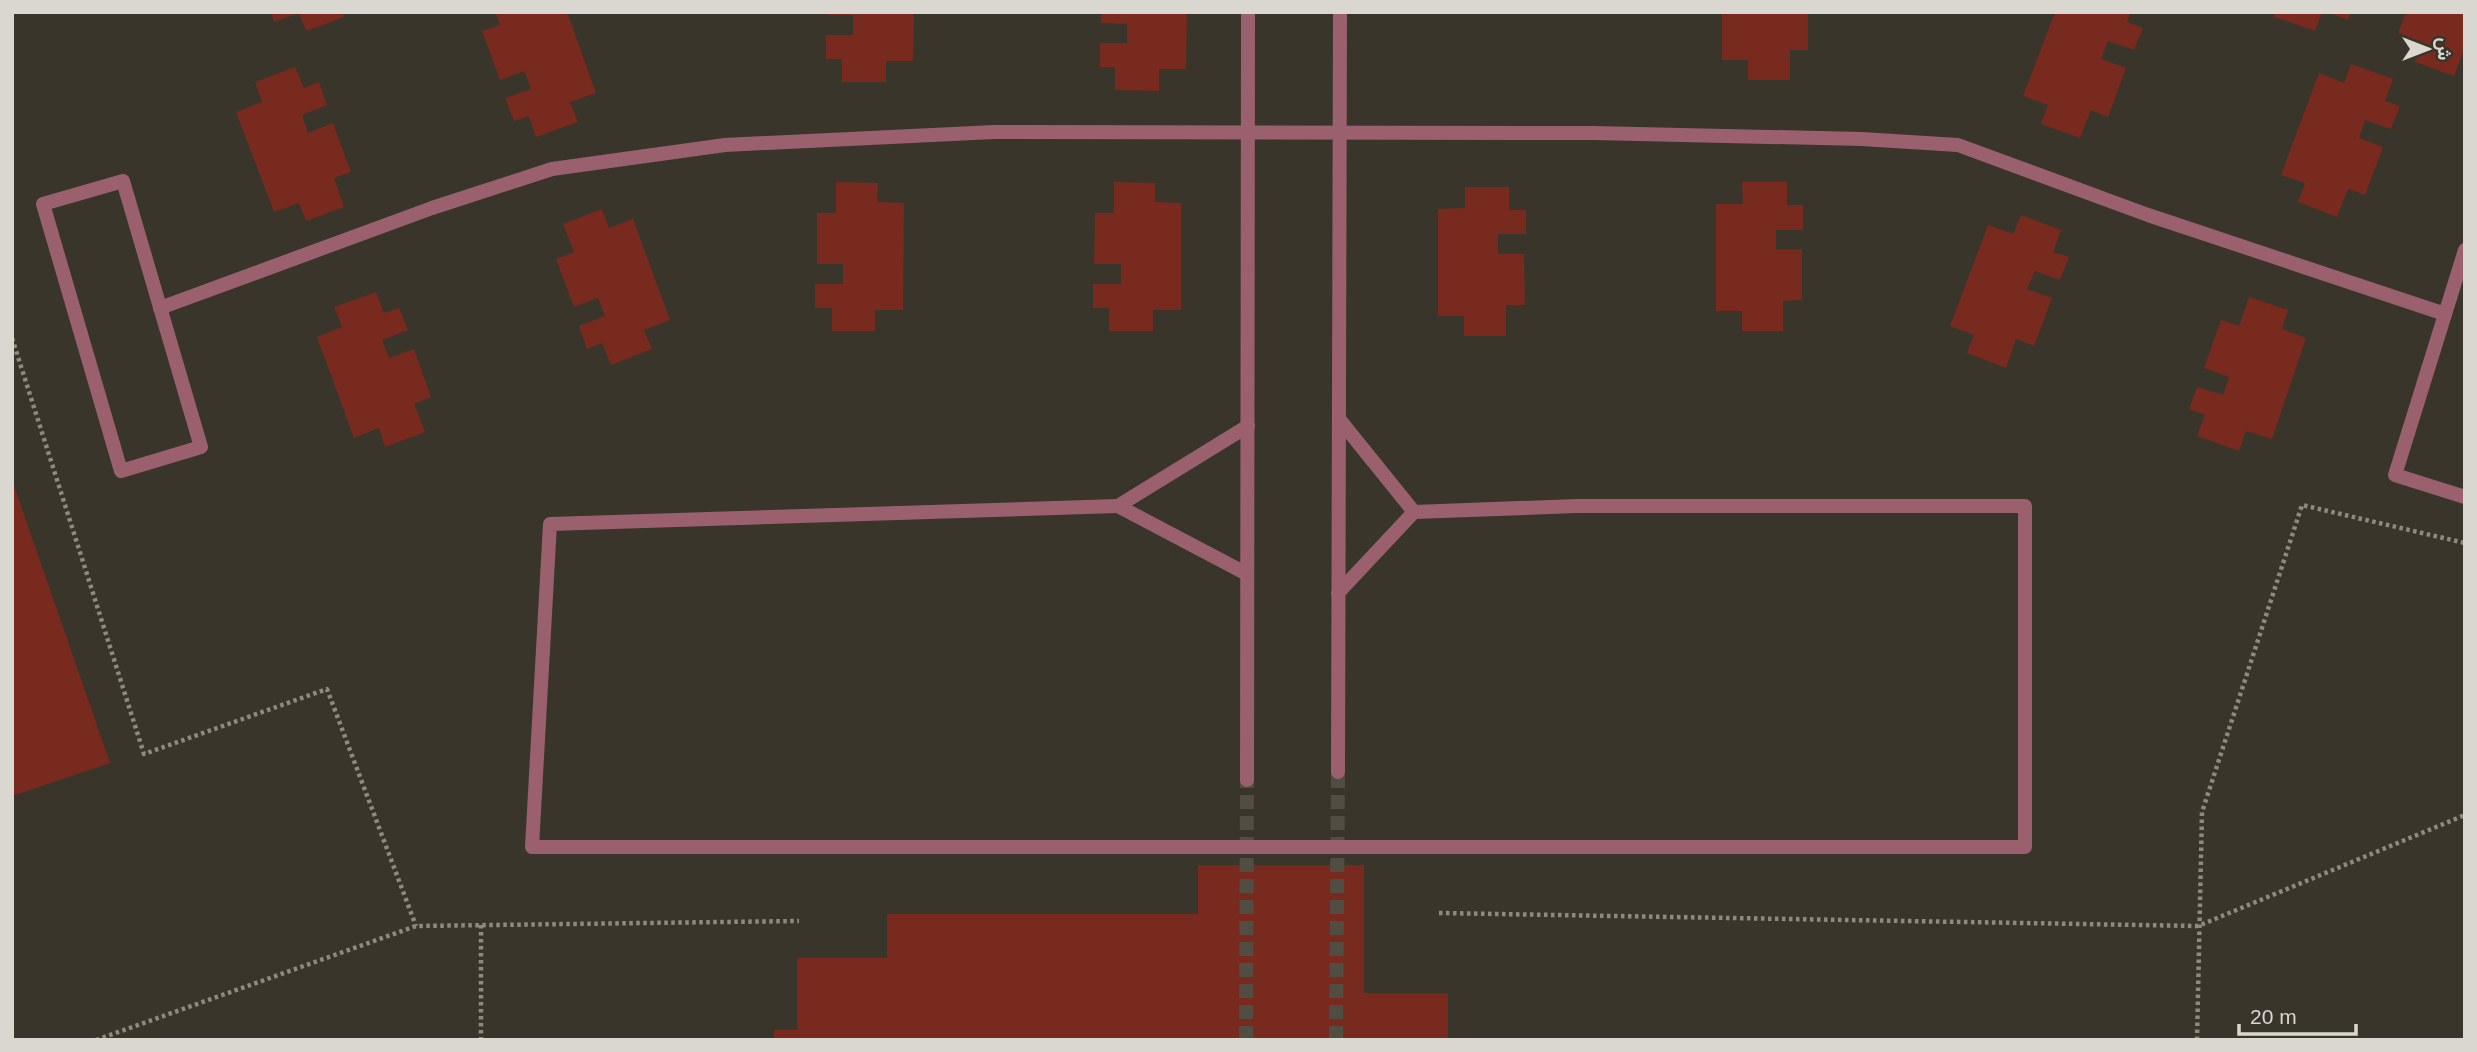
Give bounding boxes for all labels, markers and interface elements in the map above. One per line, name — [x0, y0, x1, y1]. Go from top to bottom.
north arrow — [2393, 14, 2463, 84]
text: ش — [2433, 38, 2455, 61]
scale bar — [2239, 992, 2356, 1036]
text: 20 m — [2250, 1005, 2297, 1028]

